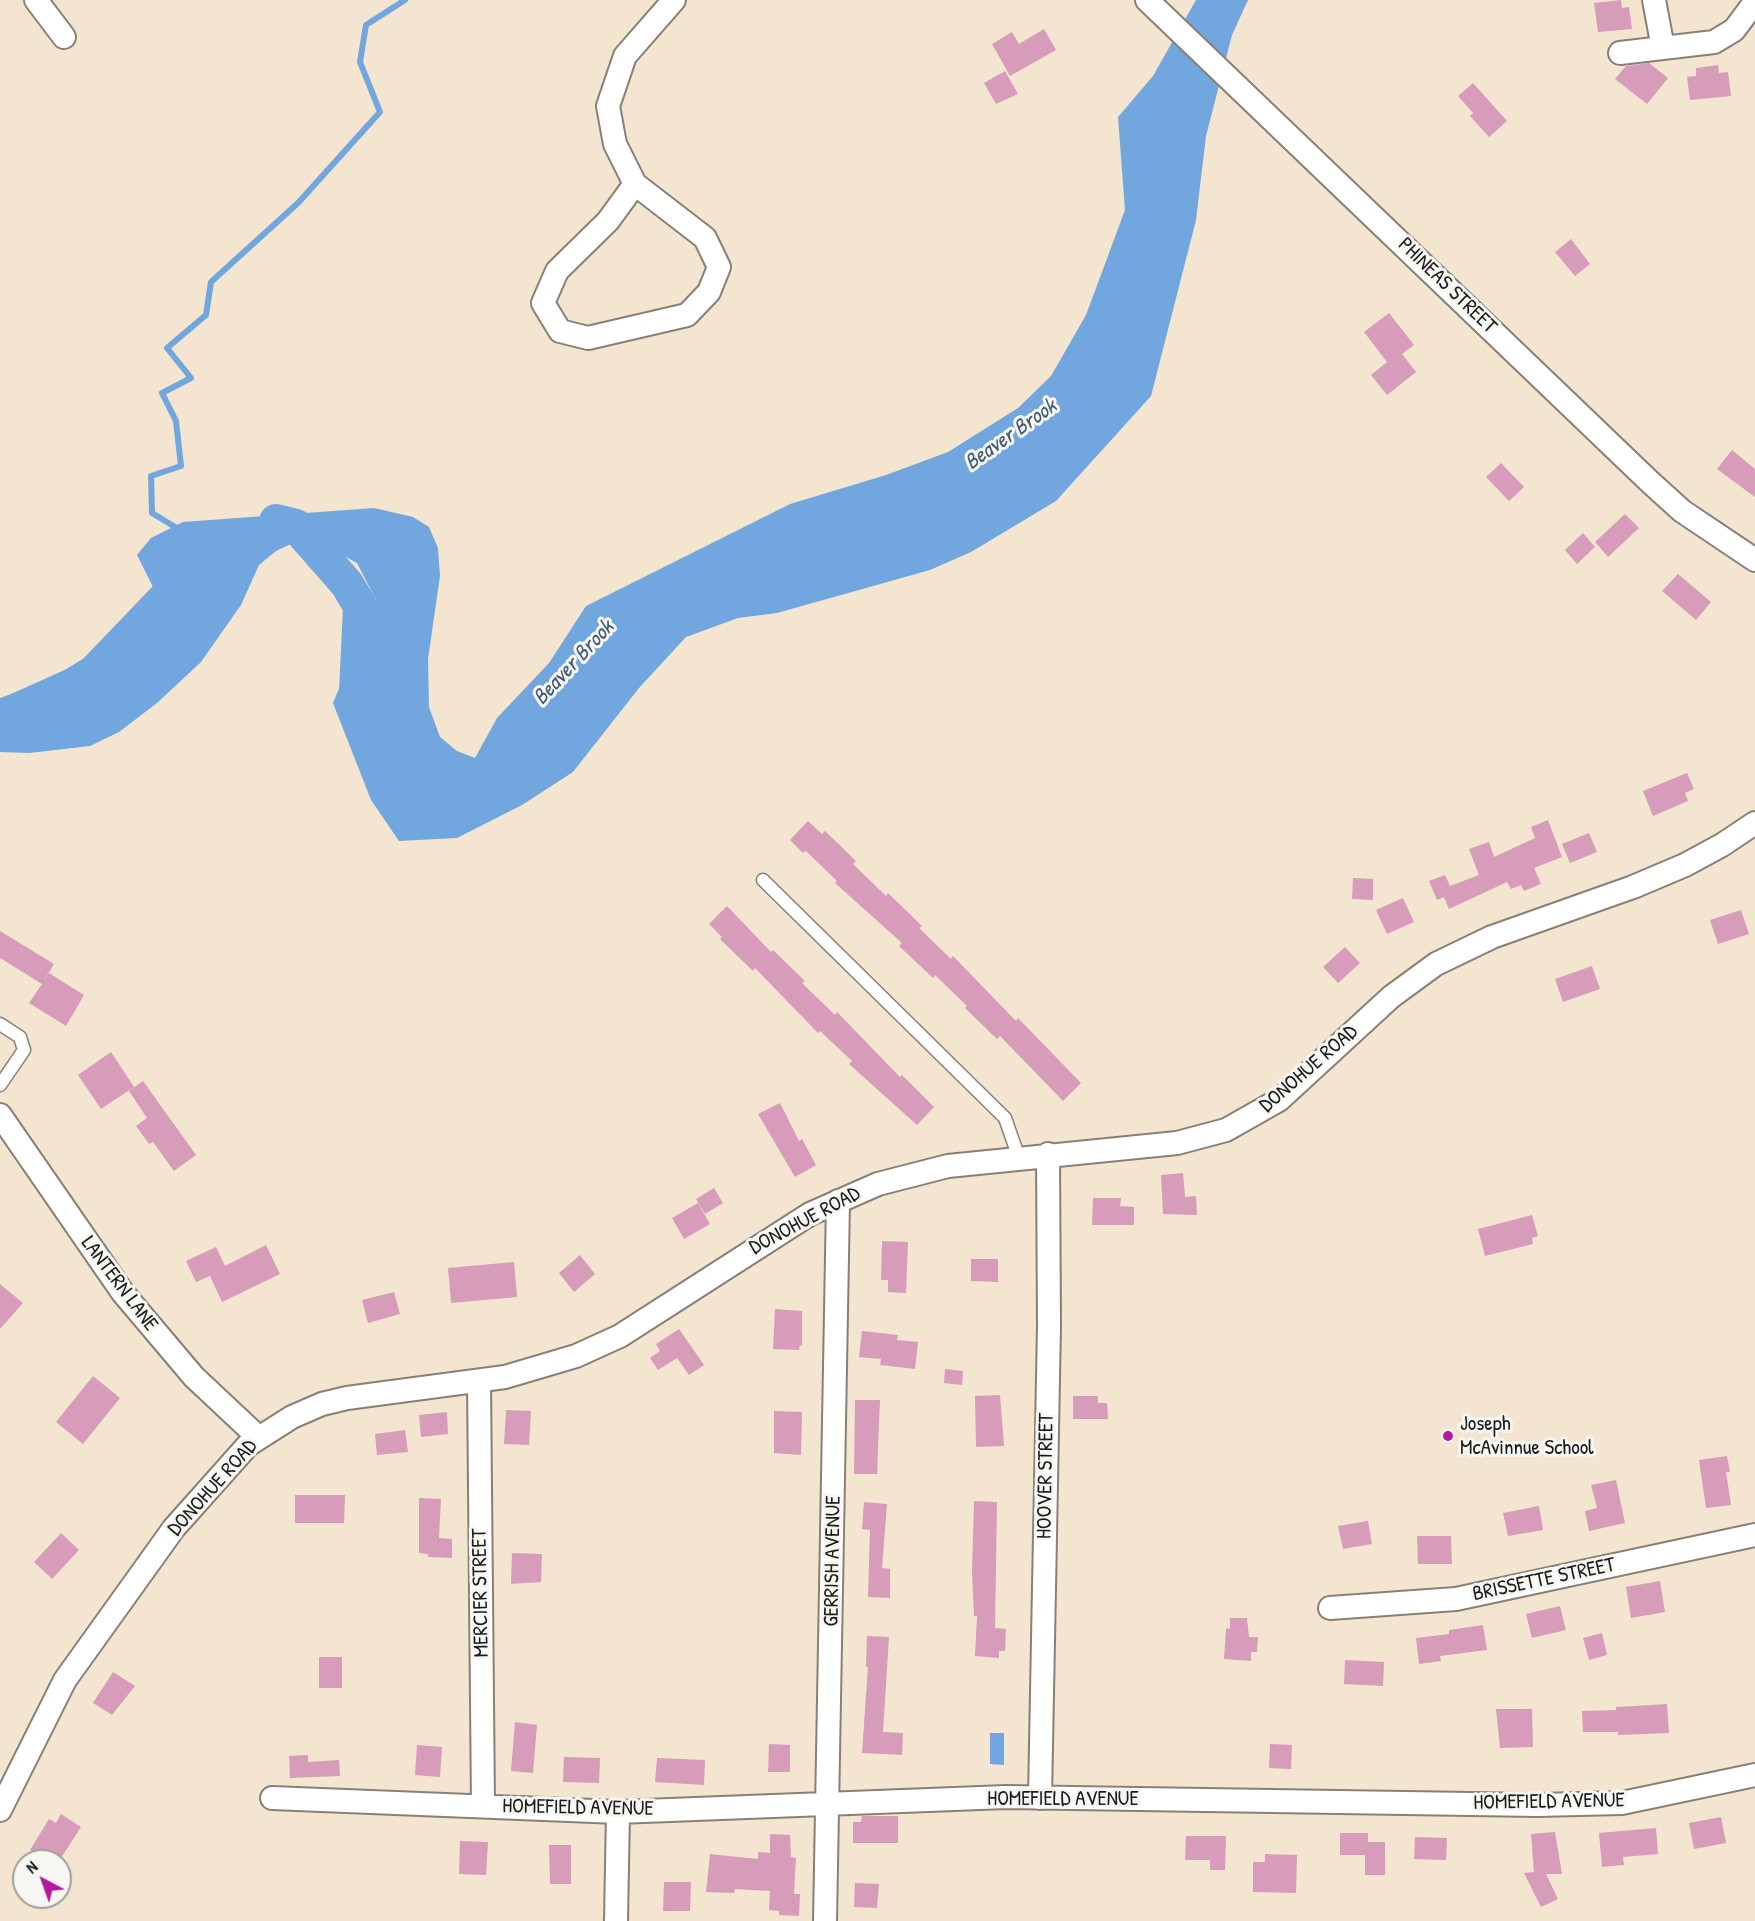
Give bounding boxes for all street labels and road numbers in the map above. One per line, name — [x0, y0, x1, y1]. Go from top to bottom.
street label: PHINEAS STREET — [1392, 233, 1502, 339]
street label: DONOHUE ROAD — [1255, 1020, 1363, 1118]
street label: DONOHUE ROAD — [745, 1181, 865, 1261]
street label: LANTERN LANE — [75, 1232, 163, 1336]
street label: HOOVER STREET — [1032, 1413, 1060, 1539]
street label: DONOHUE ROAD — [163, 1434, 263, 1542]
street label: GERRISH AVENUE — [819, 1495, 847, 1627]
street label: MERCIER STREET — [467, 1528, 495, 1658]
street label: BRISSETTE STREET — [1471, 1553, 1617, 1607]
street label: HOMEFIELD AVENUE — [987, 1786, 1139, 1812]
street label: HOMEFIELD AVENUE — [1473, 1788, 1625, 1816]
street label: HOMEFIELD AVENUE — [502, 1794, 654, 1822]

